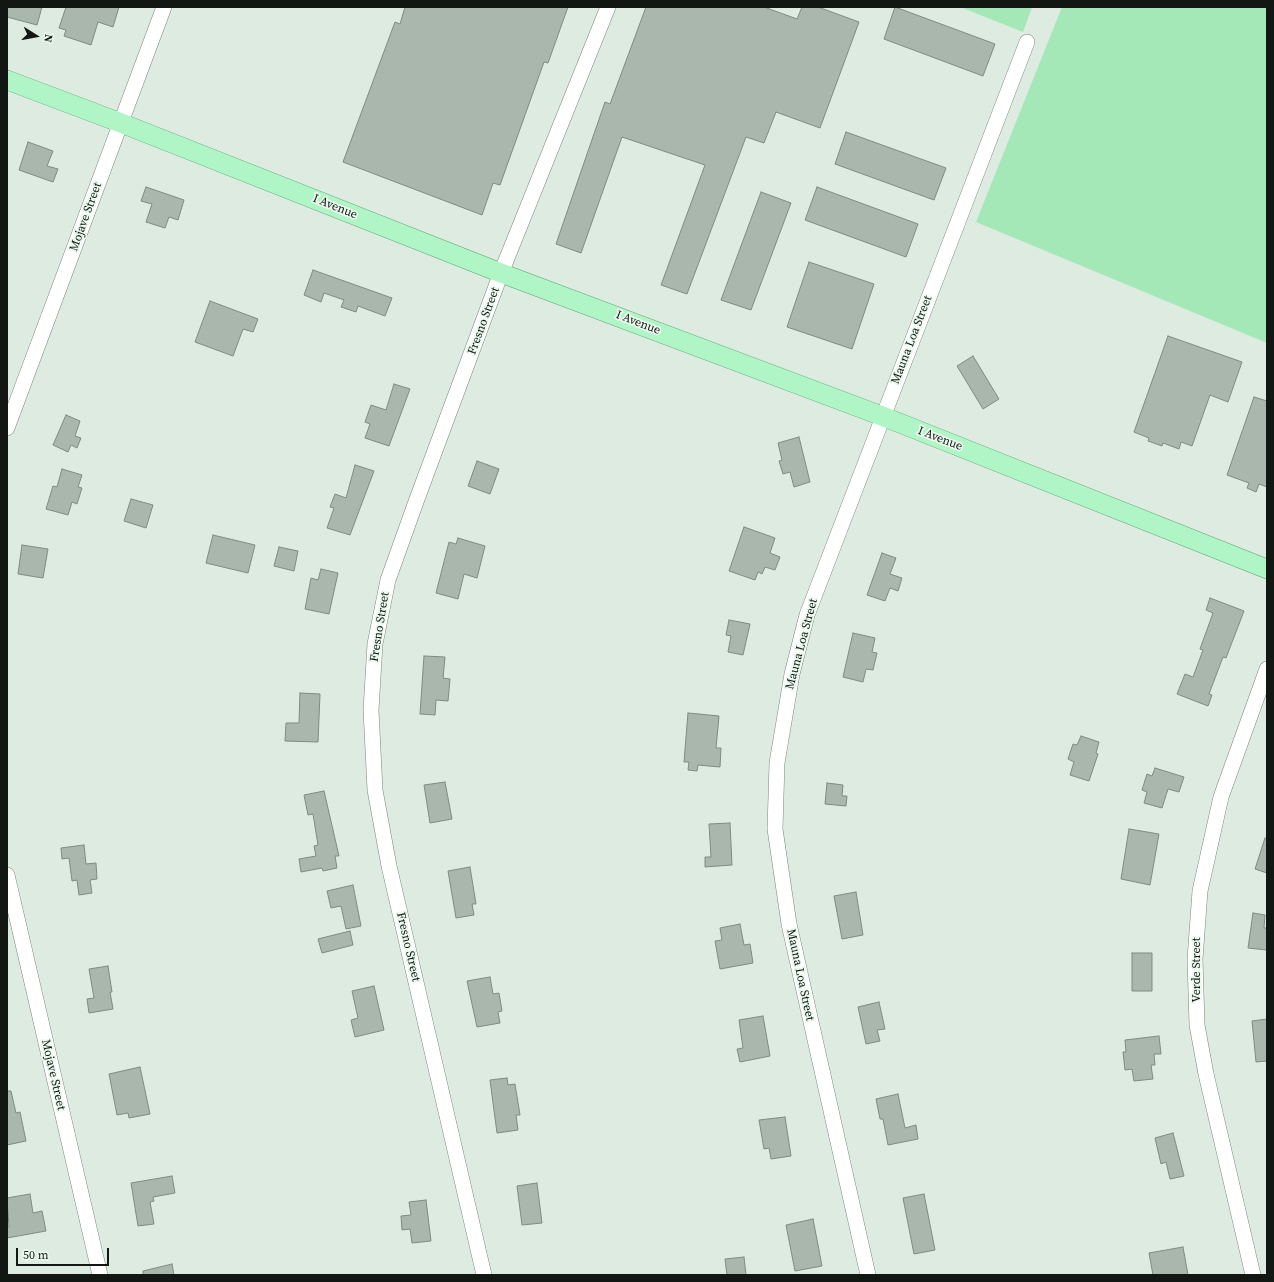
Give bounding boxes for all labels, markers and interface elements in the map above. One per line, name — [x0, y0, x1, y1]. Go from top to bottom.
north arrow — [16, 16, 56, 56]
text: N — [40, 33, 56, 44]
street label: Mojave Street — [67, 181, 105, 253]
street label: I Avenue — [311, 192, 359, 222]
street label: Fresno Street — [465, 285, 503, 357]
street label: Mauna Loa Street — [889, 294, 935, 386]
street label: I Avenue — [614, 308, 662, 338]
street label: I Avenue — [916, 424, 964, 454]
street label: Fresno Street — [367, 591, 393, 663]
street label: Mauna Loa Street — [783, 597, 821, 691]
street label: Fresno Street — [393, 911, 423, 983]
street label: Mauna Loa Street — [783, 928, 817, 1022]
street label: Verde Street — [1190, 937, 1204, 1003]
street label: Mojave Street — [38, 1038, 68, 1112]
scale bar — [18, 1240, 111, 1266]
text: 50 m — [23, 1247, 49, 1263]

